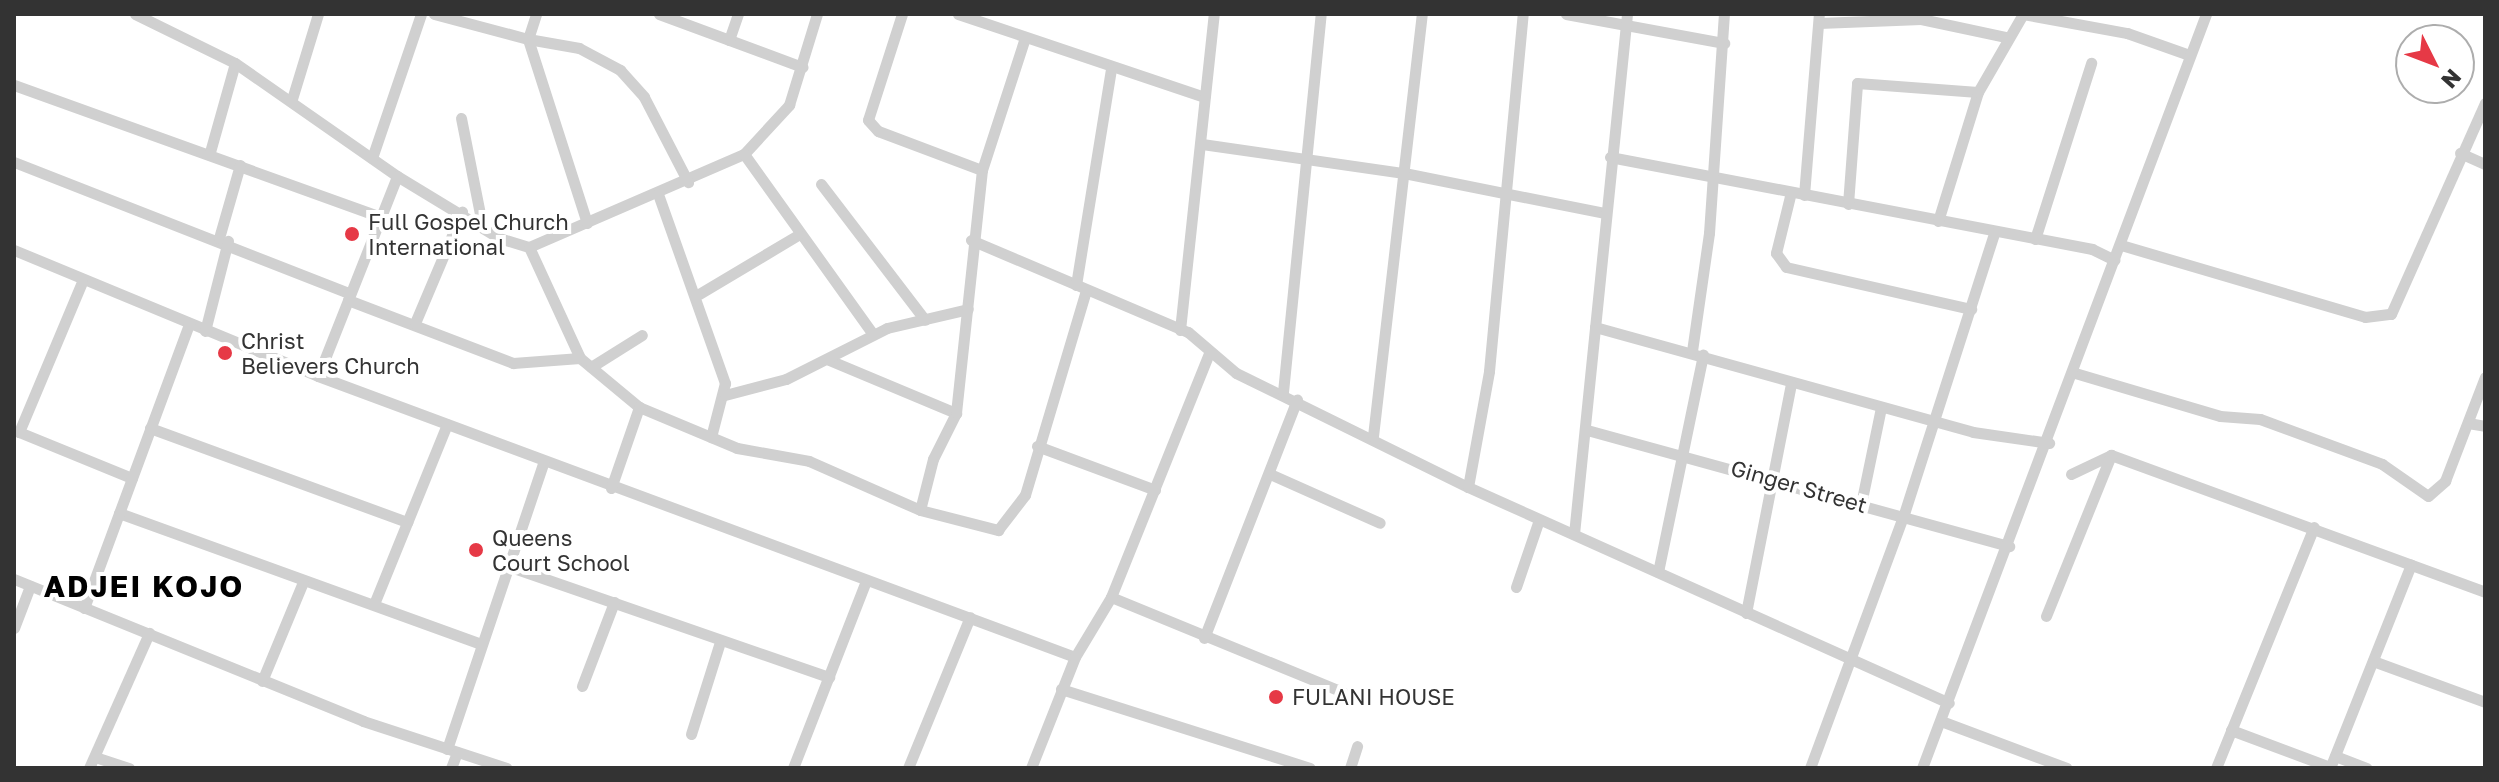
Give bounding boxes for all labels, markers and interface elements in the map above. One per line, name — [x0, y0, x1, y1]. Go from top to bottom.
north arrow — [2395, 24, 2475, 104]
text: N — [2436, 64, 2467, 94]
place label: Full Gospel Church International — [368, 208, 569, 260]
marker: Full Gospel Church International — [343, 225, 361, 243]
place label: Christ Believers Church — [241, 327, 420, 378]
marker: Christ Believers Church — [216, 344, 234, 362]
street label: Ginger Street — [1728, 454, 1870, 518]
place label: Queens Court School — [492, 524, 630, 576]
marker: Queens Court School — [467, 541, 485, 559]
district label: ADJEI KOJO — [44, 568, 244, 604]
place label: FULANI HOUSE — [1292, 684, 1455, 710]
marker: FULANI HOUSE — [1267, 688, 1285, 706]

